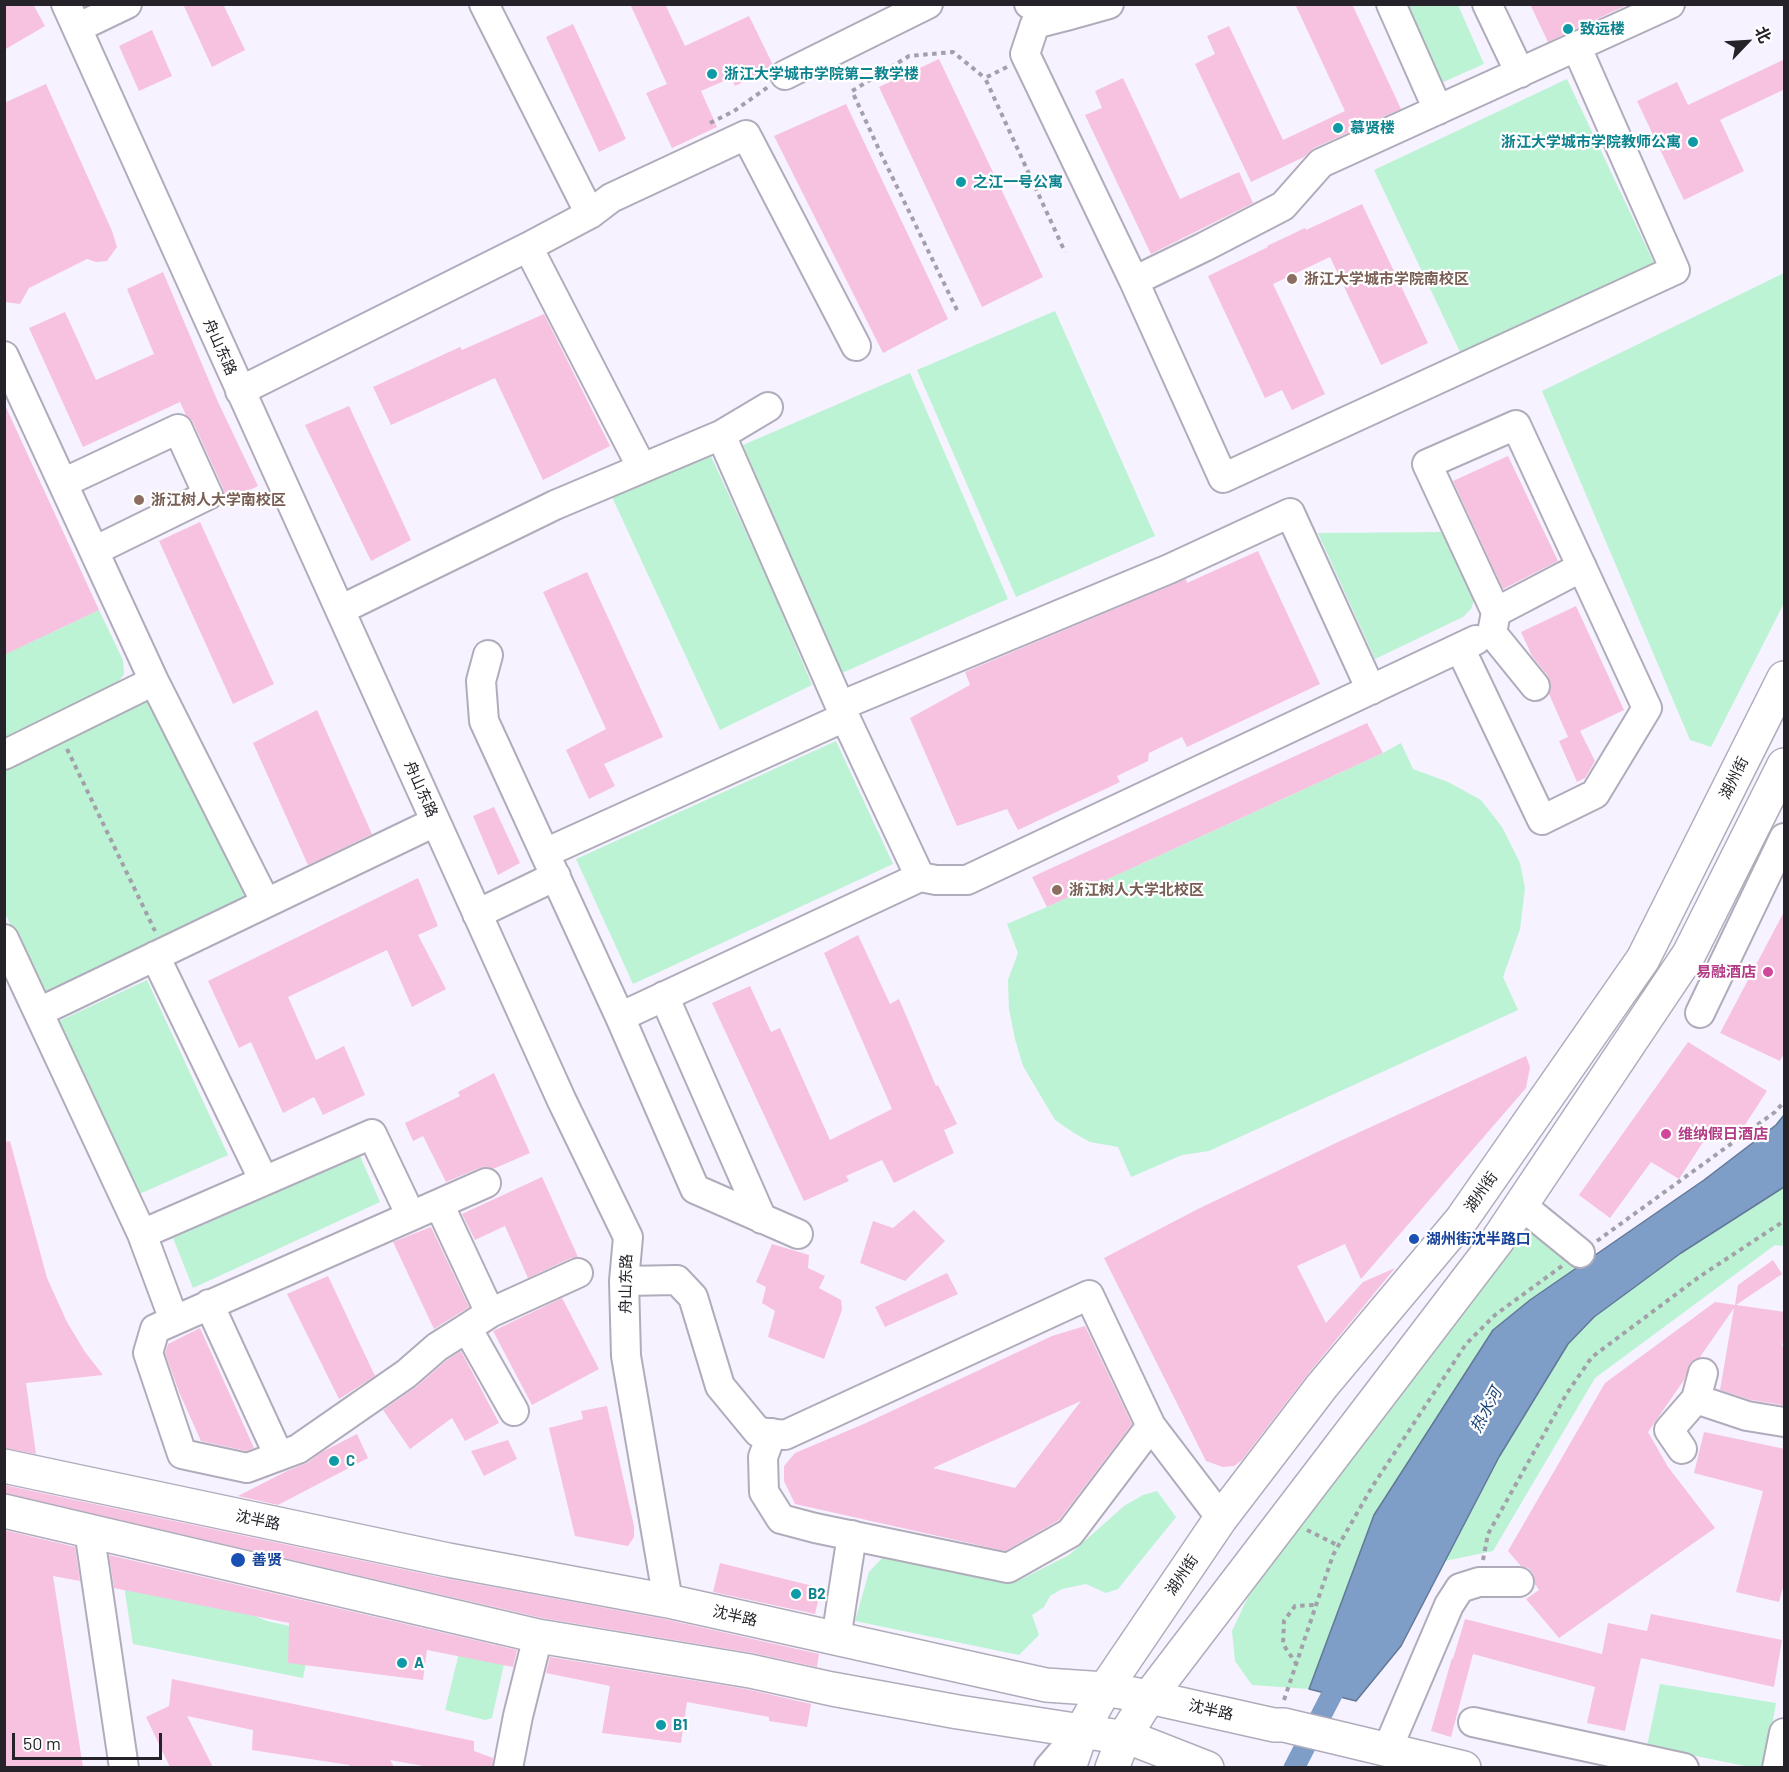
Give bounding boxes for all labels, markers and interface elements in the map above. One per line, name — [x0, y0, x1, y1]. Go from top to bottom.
north arrow — [1717, 12, 1777, 72]
place label: 致远楼 — [1580, 20, 1625, 38]
marker: 致远楼 — [1561, 22, 1575, 36]
text: 北 — [1752, 23, 1776, 45]
place label: 浙江大学城市学院第二教学楼 — [724, 65, 919, 83]
marker: 浙江大学城市学院第二教学楼 — [705, 67, 719, 81]
place label: 慕贤楼 — [1350, 119, 1395, 137]
marker: 慕贤楼 — [1331, 121, 1345, 135]
place label: 浙江大学城市学院教师公寓 — [1501, 133, 1681, 151]
marker: 浙江大学城市学院教师公寓 — [1686, 135, 1700, 149]
place label: 之江一号公寓 — [973, 173, 1063, 191]
marker: 之江一号公寓 — [954, 175, 968, 189]
place label: 浙江大学城市学院南校区 — [1304, 270, 1469, 288]
marker: 浙江大学城市学院南校区 — [1285, 272, 1299, 286]
street label: 舟山东路 — [200, 316, 240, 378]
place label: 浙江树人大学南校区 — [151, 491, 286, 509]
marker: 浙江树人大学南校区 — [132, 493, 146, 507]
street label: 湖州街 — [1716, 754, 1752, 802]
street label: 舟山东路 — [401, 758, 441, 820]
place label: 浙江树人大学北校区 — [1069, 881, 1204, 899]
marker: 浙江树人大学北校区 — [1050, 883, 1064, 897]
place label: 易融酒店 — [1696, 963, 1756, 981]
marker: 易融酒店 — [1761, 965, 1775, 979]
place label: 维纳假日酒店 — [1678, 1125, 1768, 1143]
marker: 维纳假日酒店 — [1659, 1127, 1673, 1141]
street label: 湖州街 — [1461, 1168, 1501, 1216]
place label: 湖州街沈半路口 — [1426, 1230, 1531, 1248]
marker: 湖州街沈半路口 — [1407, 1232, 1421, 1246]
street label: 舟山东路 — [616, 1254, 636, 1314]
water label: 热水河 — [1466, 1384, 1506, 1436]
place label: C — [346, 1452, 355, 1470]
marker: C — [327, 1454, 341, 1468]
street label: 沈半路 — [234, 1507, 282, 1533]
marker: 善贤 — [229, 1551, 247, 1569]
place label: 善贤 — [252, 1551, 282, 1569]
street label: 湖州街 — [1162, 1551, 1202, 1599]
place label: B2 — [808, 1585, 826, 1603]
marker: B2 — [789, 1587, 803, 1601]
street label: 沈半路 — [711, 1602, 759, 1630]
place label: A — [414, 1654, 424, 1672]
marker: A — [395, 1656, 409, 1670]
street label: 沈半路 — [1187, 1696, 1235, 1724]
place label: B1 — [673, 1716, 688, 1734]
marker: B1 — [654, 1718, 668, 1732]
scale bar — [15, 1721, 165, 1759]
text: 50 m — [23, 1732, 61, 1754]

